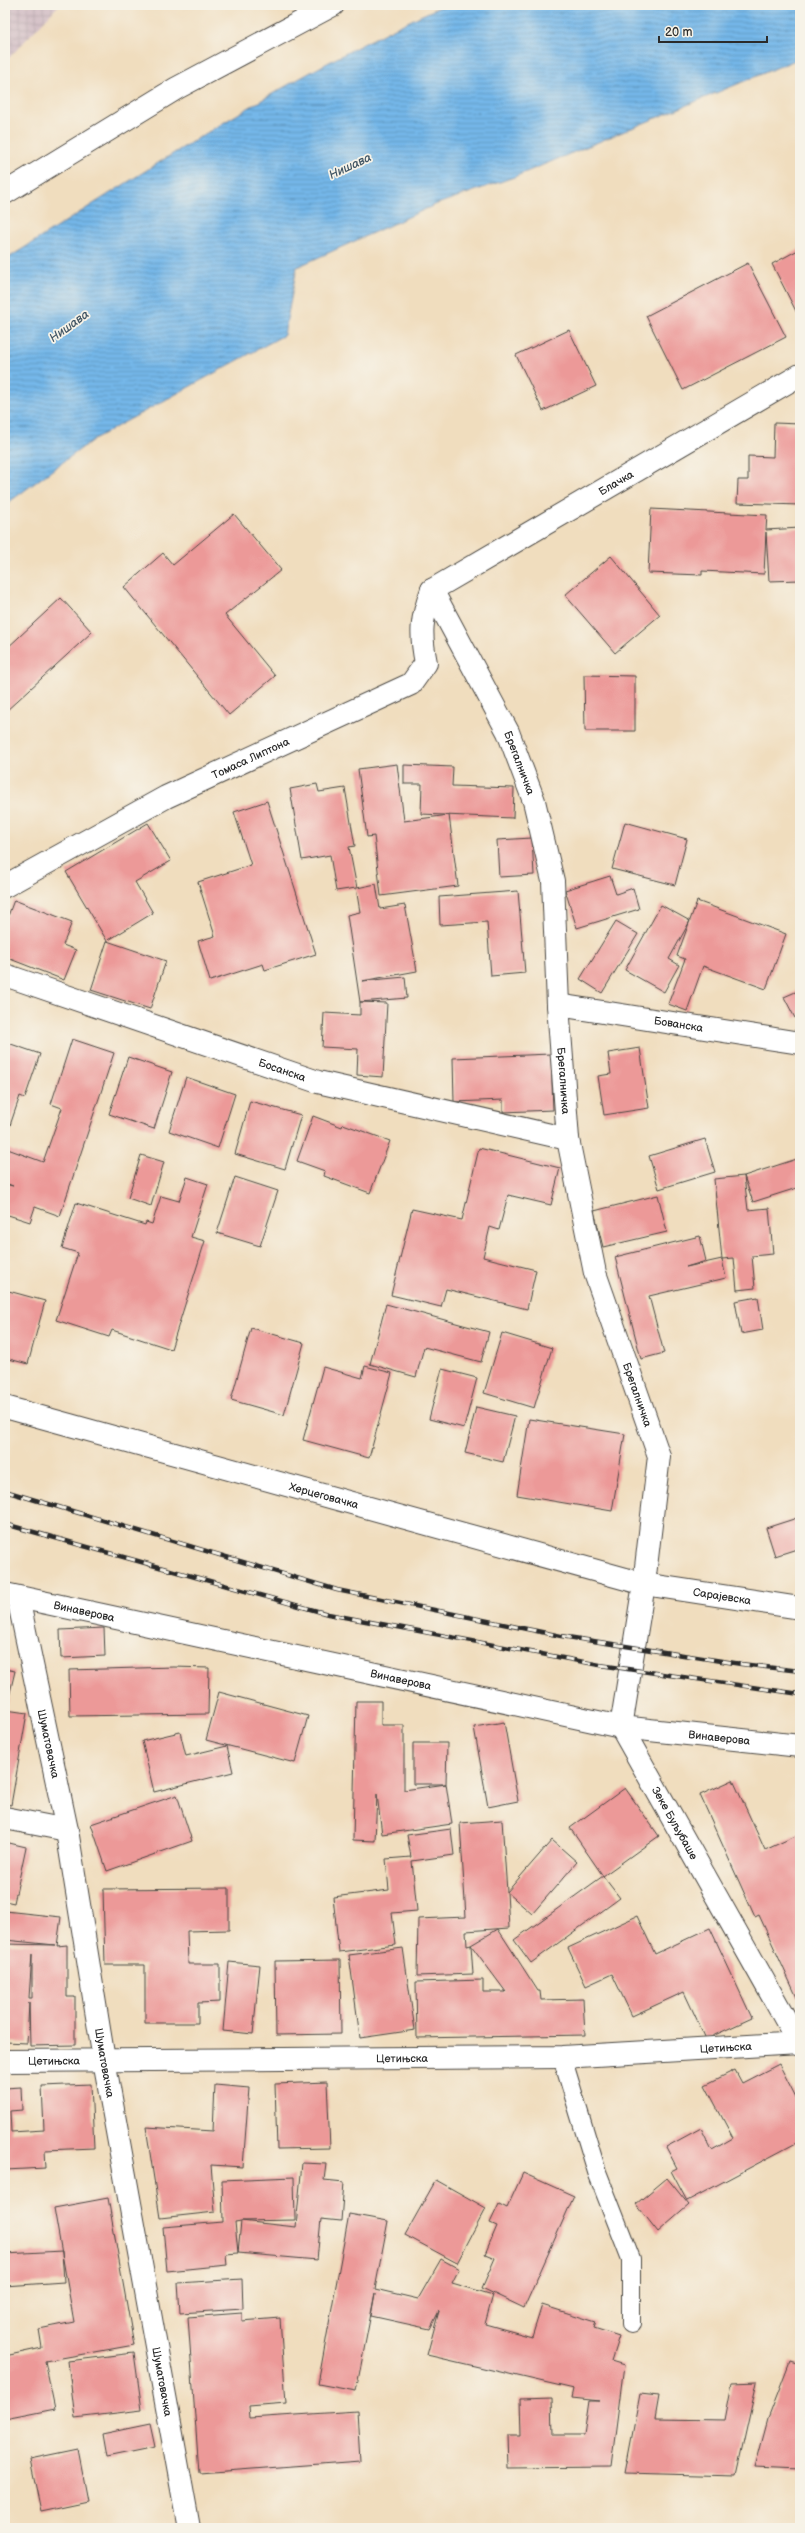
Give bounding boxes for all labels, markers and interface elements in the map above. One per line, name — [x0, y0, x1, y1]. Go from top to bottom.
scale bar — [659, 18, 767, 44]
text: 20 m — [665, 25, 692, 40]
water label: Нишава — [326, 150, 374, 183]
water label: Нишава — [47, 307, 92, 346]
street label: Блачка — [596, 467, 636, 498]
street label: Брегалничка — [501, 729, 537, 797]
street label: Томаса Липтона — [210, 735, 292, 782]
street label: Бованска — [653, 1014, 704, 1035]
street label: Брегалничка — [554, 1047, 572, 1115]
street label: Босанска — [257, 1056, 308, 1085]
street label: Брегалничка — [620, 1361, 654, 1429]
street label: Херцеговачка — [288, 1480, 361, 1512]
street label: Сарајевска — [692, 1586, 752, 1607]
street label: Винаверова — [52, 1599, 116, 1625]
street label: Винаверова — [369, 1667, 433, 1693]
street label: Шуматовачка — [35, 1708, 62, 1780]
street label: Винаверова — [688, 1728, 751, 1748]
street label: Зеке Буљубаше — [649, 1785, 700, 1862]
street label: Шуматовачка — [92, 2027, 117, 2099]
street label: Цетињска — [699, 2040, 753, 2056]
street label: Цетињска — [376, 2052, 429, 2065]
street label: Цетињска — [28, 2054, 81, 2068]
street label: Шуматовачка — [149, 2346, 175, 2418]

